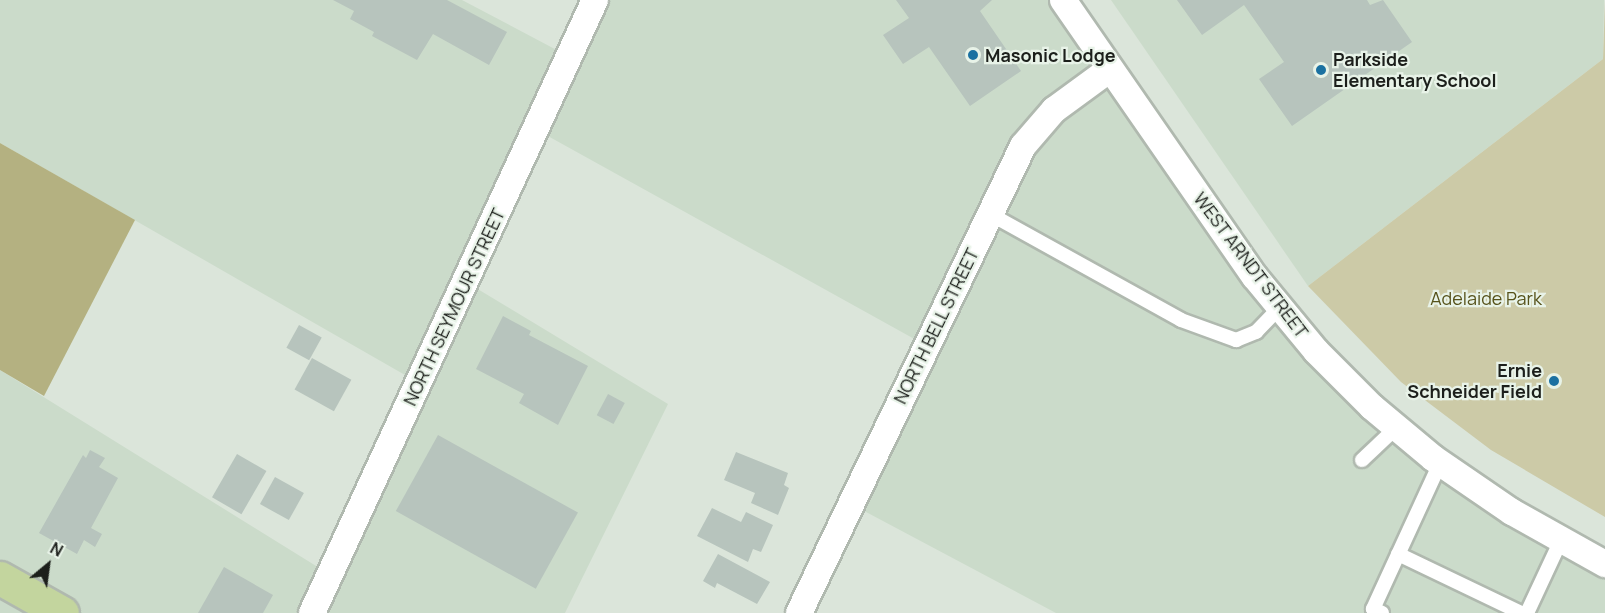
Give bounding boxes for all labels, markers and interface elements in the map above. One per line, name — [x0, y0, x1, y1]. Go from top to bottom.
place label: Masonic Lodge — [985, 44, 1116, 66]
marker: Masonic Lodge — [966, 48, 980, 62]
place label: Parkside Elementary School — [1333, 49, 1496, 92]
marker: Parkside Elementary School — [1314, 63, 1328, 77]
street label: WEST ARNDT STREET — [1189, 188, 1313, 342]
street label: NORTH SEYMOUR STREET — [399, 205, 509, 409]
street label: NORTH BELL STREET — [889, 244, 983, 408]
park label: Adelaide Park — [1430, 287, 1542, 309]
place label: Ernie Schneider Field — [1407, 360, 1542, 403]
marker: Ernie Schneider Field — [1547, 374, 1561, 388]
north arrow — [18, 535, 78, 595]
text: N — [46, 537, 67, 562]

